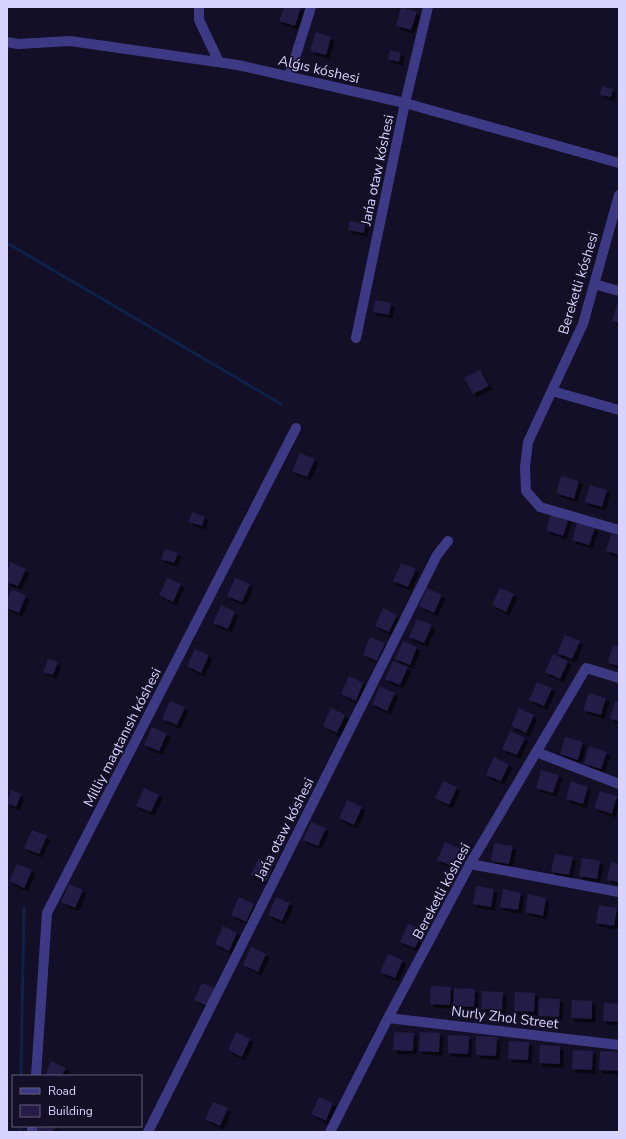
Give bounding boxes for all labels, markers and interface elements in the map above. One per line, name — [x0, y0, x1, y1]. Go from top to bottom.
street label: Alǵıs kóshesi — [276, 51, 361, 88]
street label: Jańa otaw kóshesi — [356, 113, 399, 228]
street label: Bereketli kóshesi — [554, 230, 603, 337]
street label: Milliy maqtanısh kóshesi — [79, 664, 166, 810]
street label: Jańa otaw kóshesi — [250, 775, 319, 885]
street label: Bereketli kóshesi — [408, 840, 475, 943]
street label: Nurly Zhol Street — [450, 1001, 560, 1034]
legend — [12, 1075, 142, 1127]
text: Road — [48, 1083, 76, 1099]
text: Building — [48, 1103, 93, 1119]

